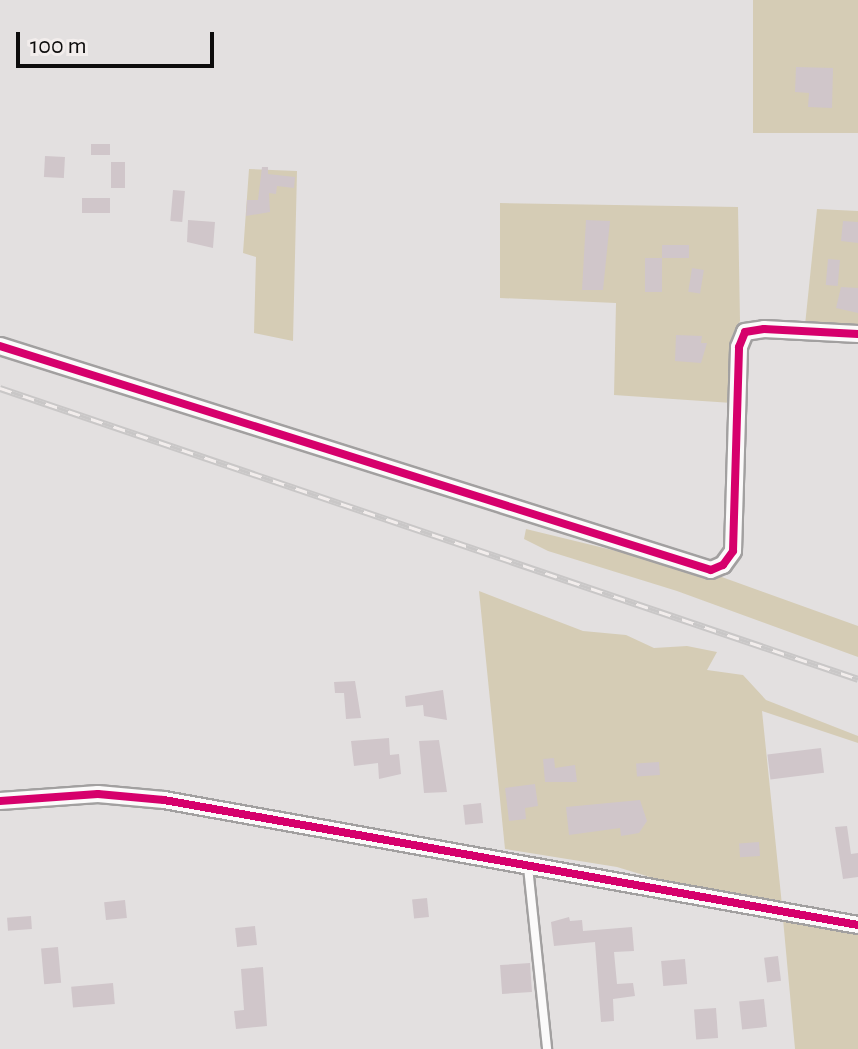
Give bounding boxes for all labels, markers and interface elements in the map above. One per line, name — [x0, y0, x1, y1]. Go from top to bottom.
scale bar — [20, 16, 218, 66]
text: 100 m — [30, 34, 87, 58]

